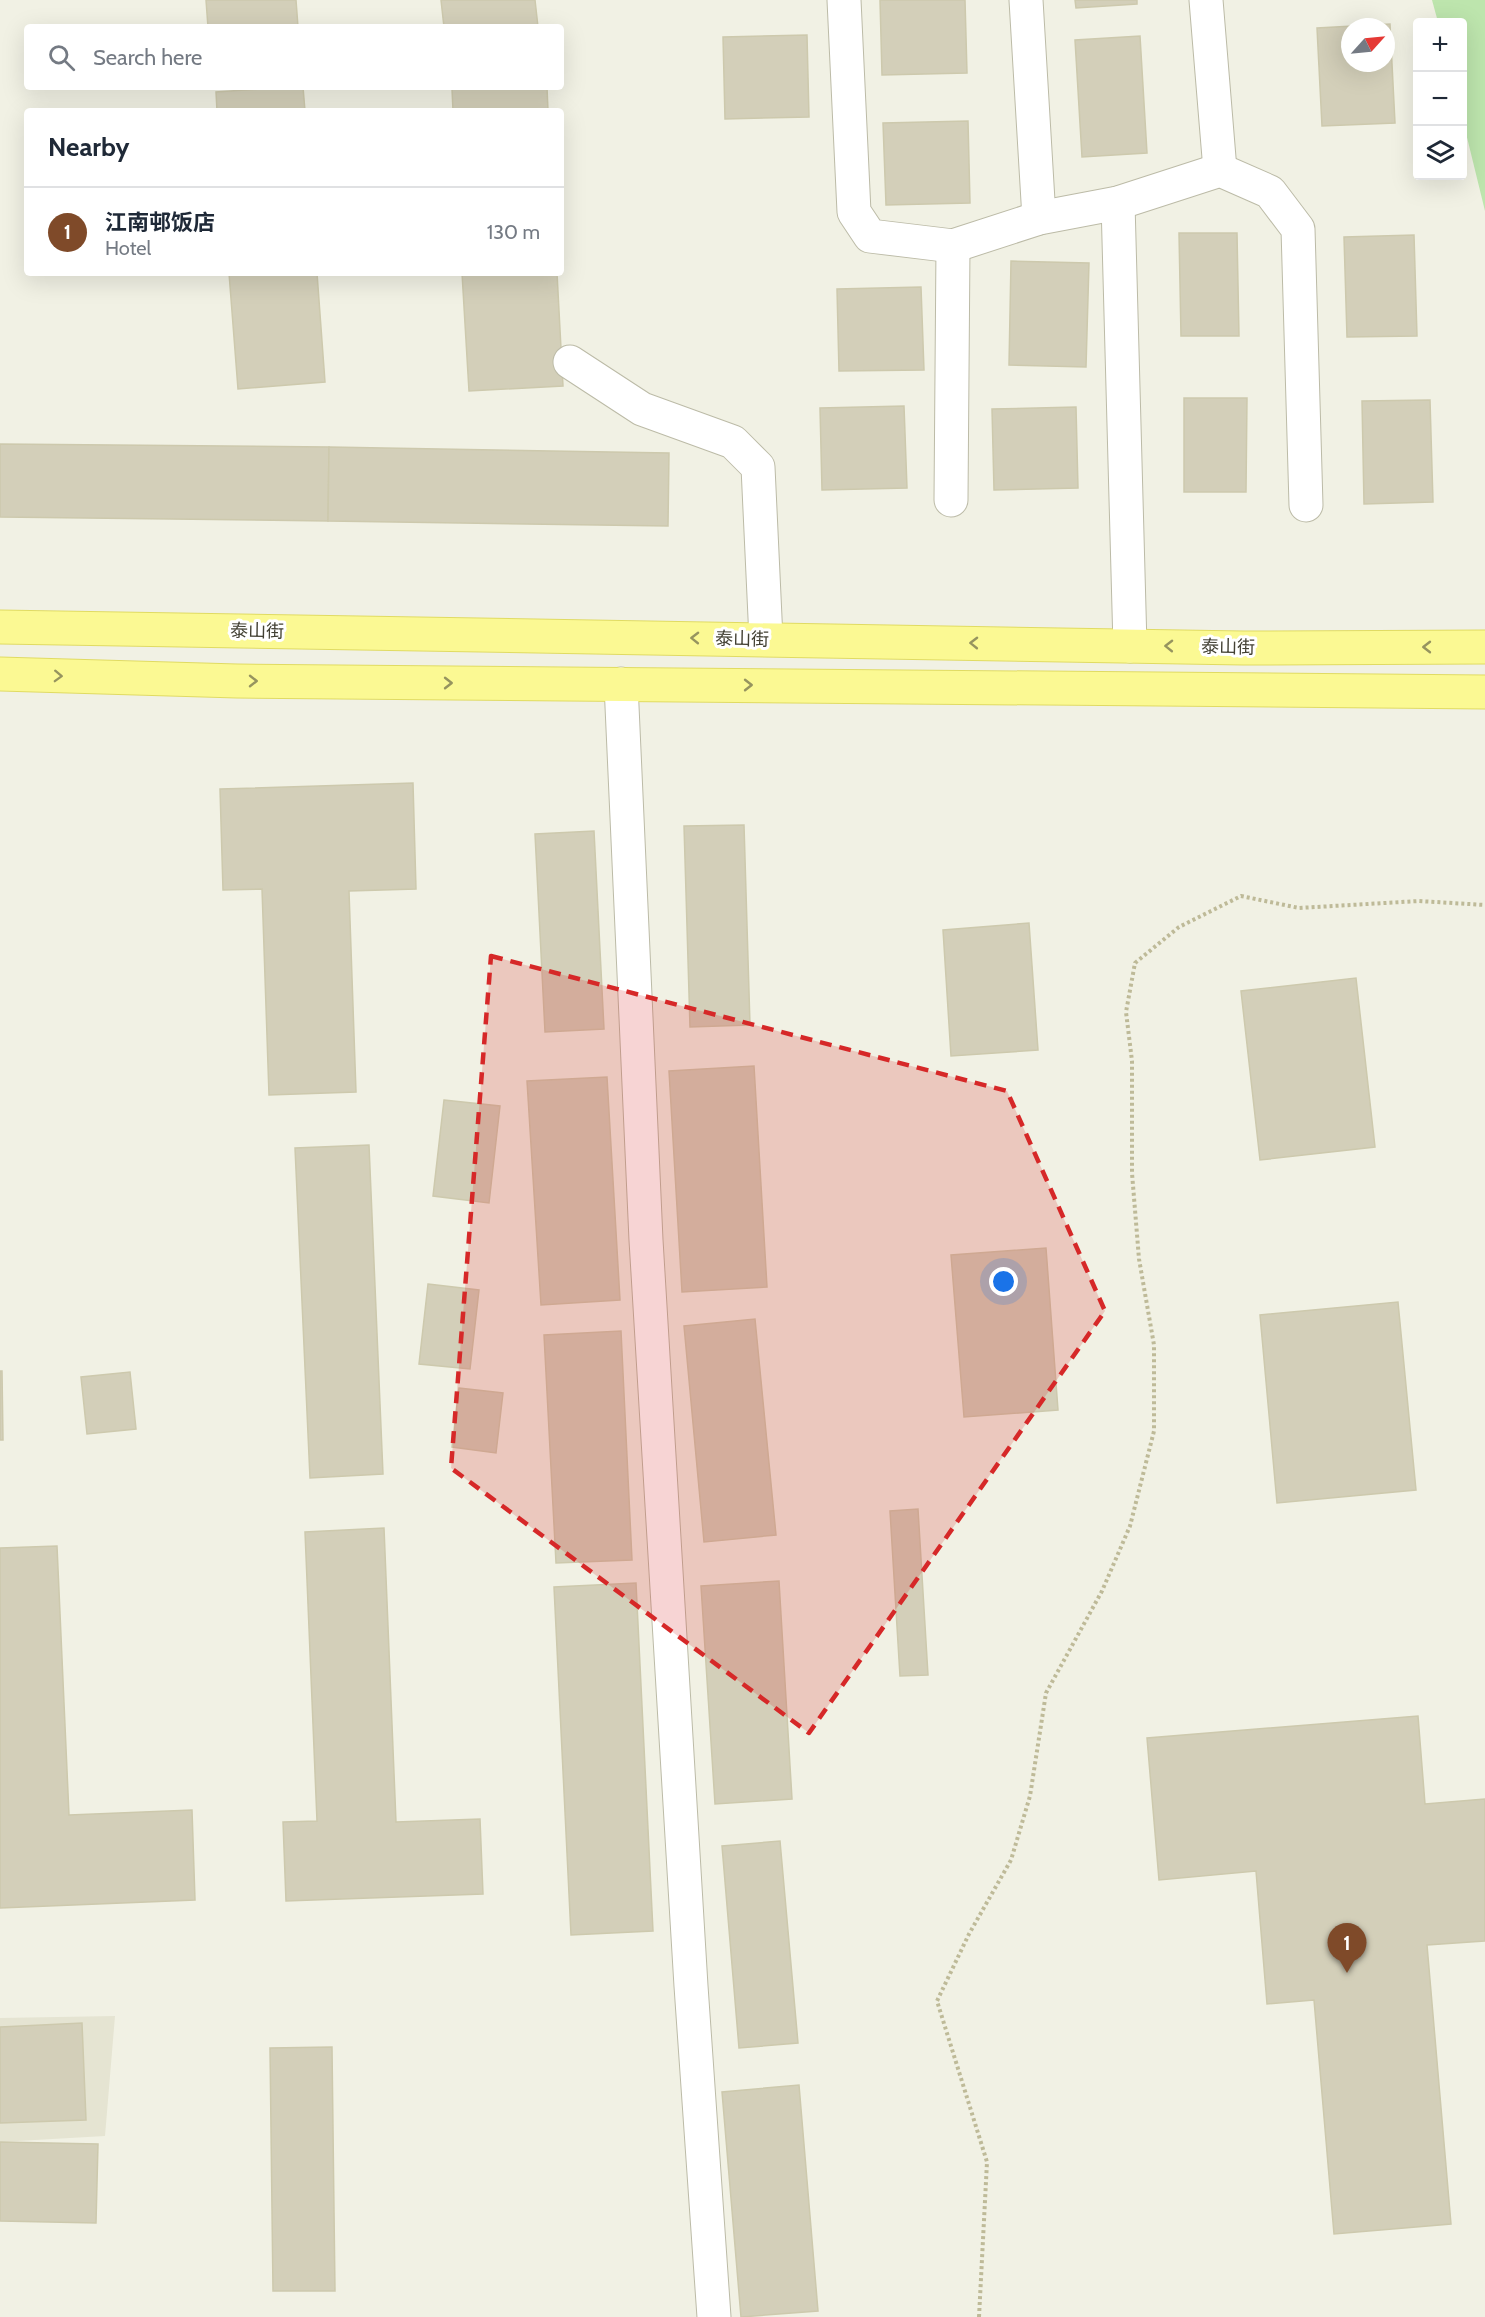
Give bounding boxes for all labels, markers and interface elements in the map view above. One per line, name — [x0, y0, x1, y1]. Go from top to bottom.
north arrow — [1341, 18, 1395, 72]
map controls — [1413, 18, 1467, 180]
button: + — [1413, 18, 1467, 72]
search box — [24, 24, 564, 90]
icon: search — [45, 41, 78, 74]
text: Search here — [93, 44, 202, 71]
button: − — [1413, 72, 1467, 126]
button: layers — [1413, 126, 1467, 180]
text: Nearby — [48, 131, 129, 163]
text: 江南邨饭店 — [105, 209, 215, 236]
text: 1 — [64, 220, 71, 244]
text: 130 m — [487, 220, 540, 244]
text: Hotel — [105, 236, 151, 260]
street label: 泰山街 — [230, 620, 284, 642]
street label: 泰山街 — [715, 628, 769, 650]
one-way arrow — [690, 632, 699, 644]
street label: 泰山街 — [1201, 636, 1255, 658]
one-way arrow — [969, 637, 978, 649]
one-way arrow — [1164, 640, 1173, 652]
one-way arrow — [1422, 641, 1431, 653]
one-way arrow — [54, 670, 63, 682]
one-way arrow — [249, 675, 258, 687]
one-way arrow — [444, 677, 453, 689]
one-way arrow — [744, 679, 753, 691]
your location — [989, 1267, 1018, 1296]
pin: 1 — [1328, 1924, 1366, 1973]

